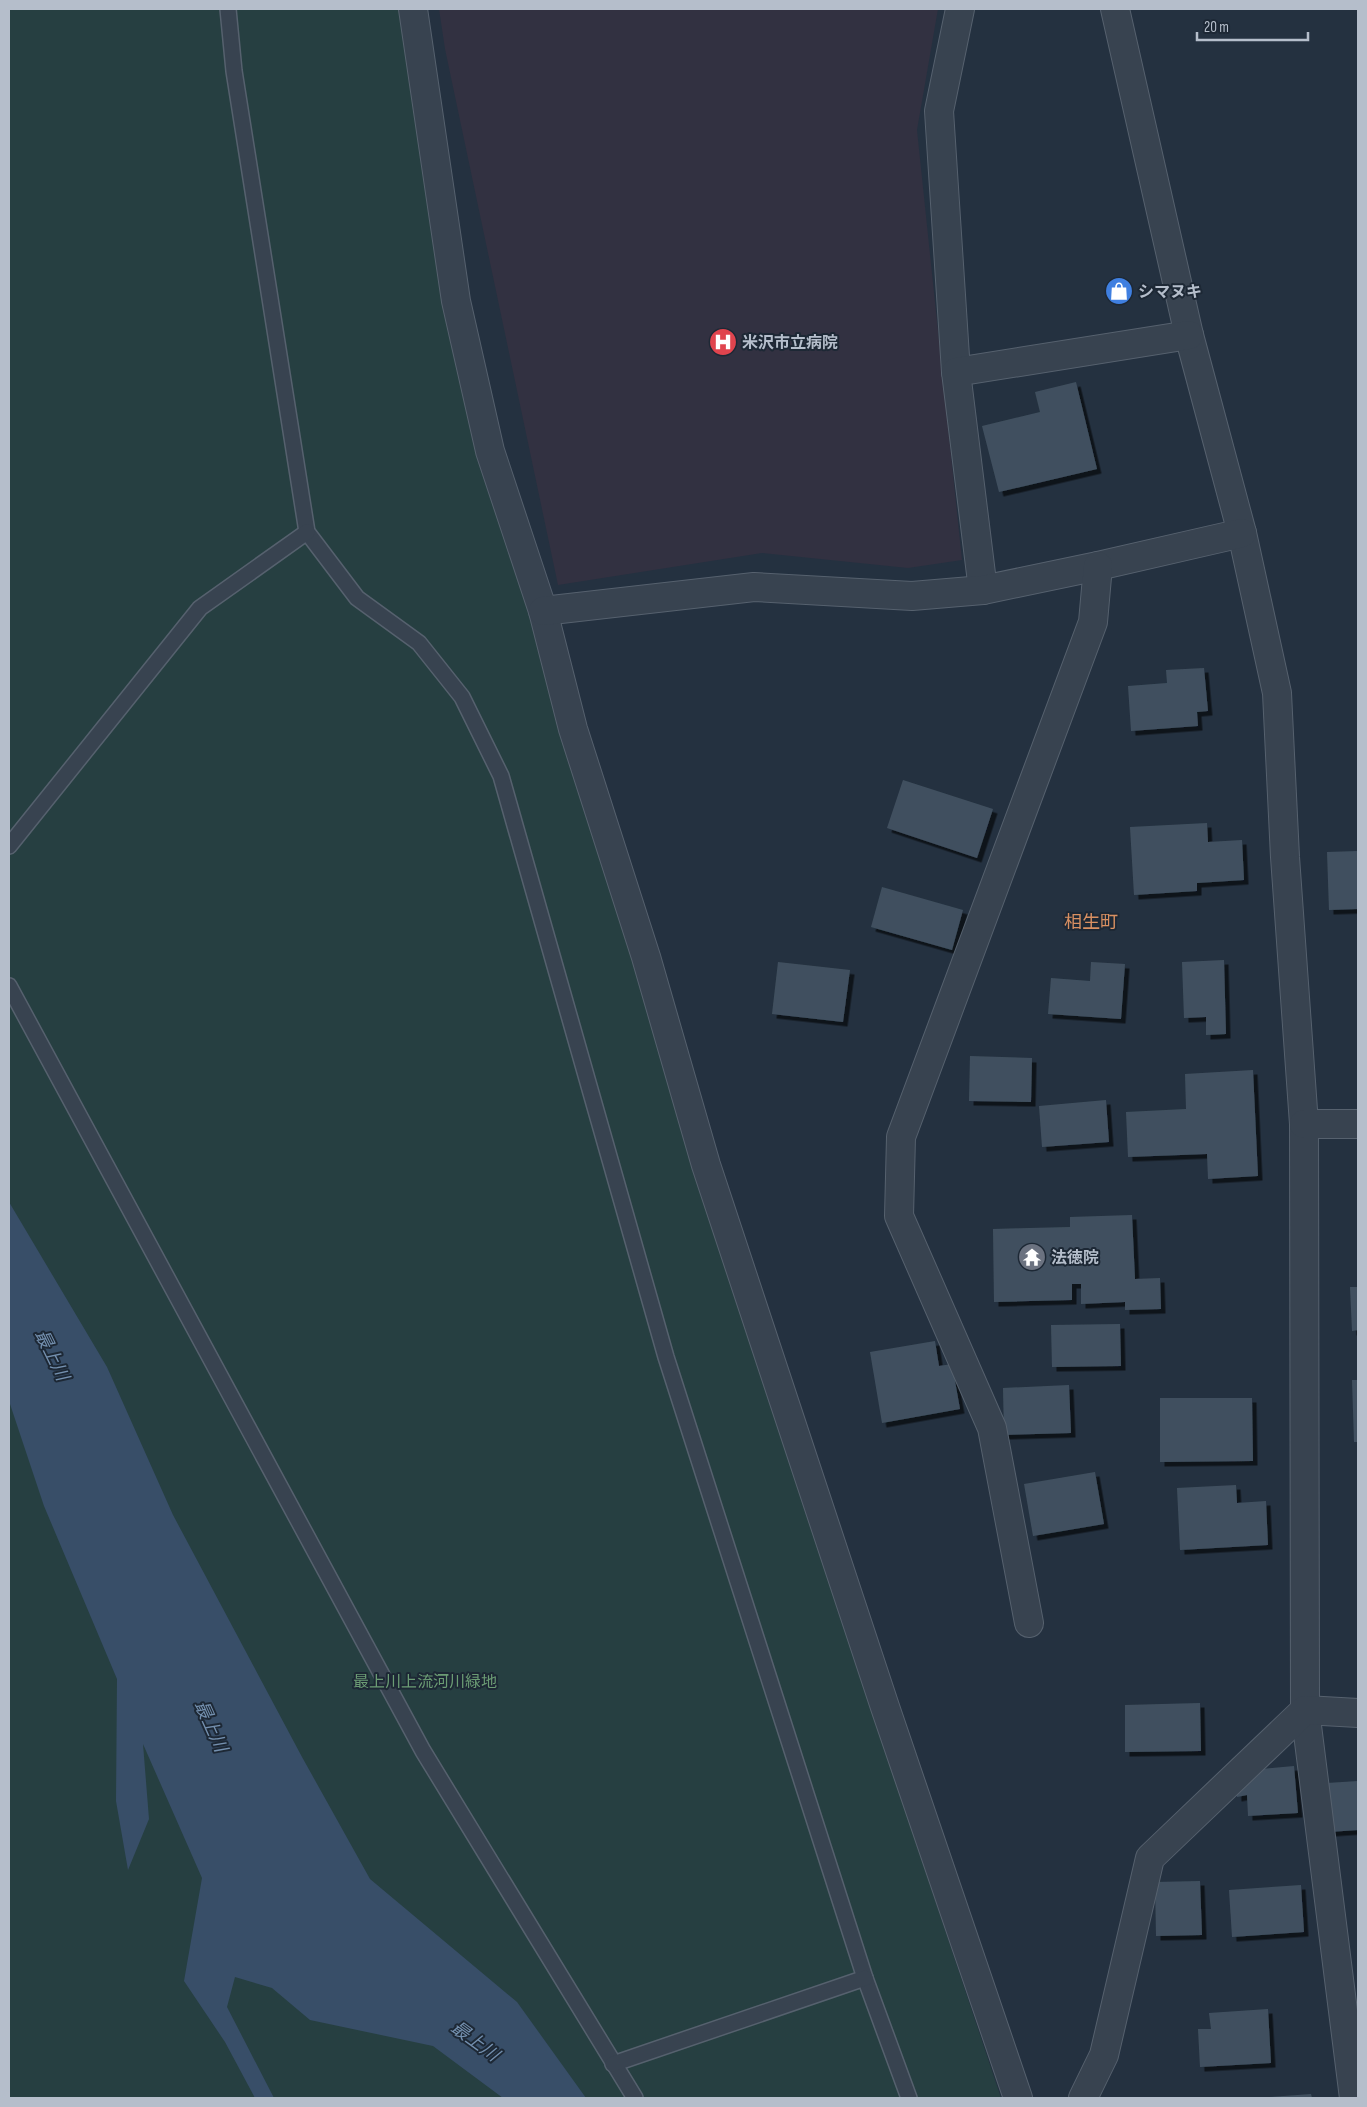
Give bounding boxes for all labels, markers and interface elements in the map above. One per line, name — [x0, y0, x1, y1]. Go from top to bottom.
scale bar — [1197, 10, 1308, 42]
text: 20 m — [1204, 18, 1229, 37]
shop icon: シマヌキ — [1104, 276, 1134, 306]
place label: シマヌキ — [1138, 283, 1202, 302]
hospital icon: 米沢市立病院 — [708, 327, 738, 357]
place label: 米沢市立病院 — [742, 334, 838, 353]
district label: 相生町 — [1064, 912, 1118, 933]
temple icon: 法徳院 — [1017, 1242, 1047, 1272]
place label: 法徳院 — [1051, 1249, 1099, 1268]
water label: 最上川 — [30, 1326, 74, 1386]
park label: 最上川上流河川緑地 — [353, 1673, 497, 1692]
water label: 最上川 — [190, 1697, 232, 1757]
water label: 最上川 — [447, 2017, 504, 2067]

